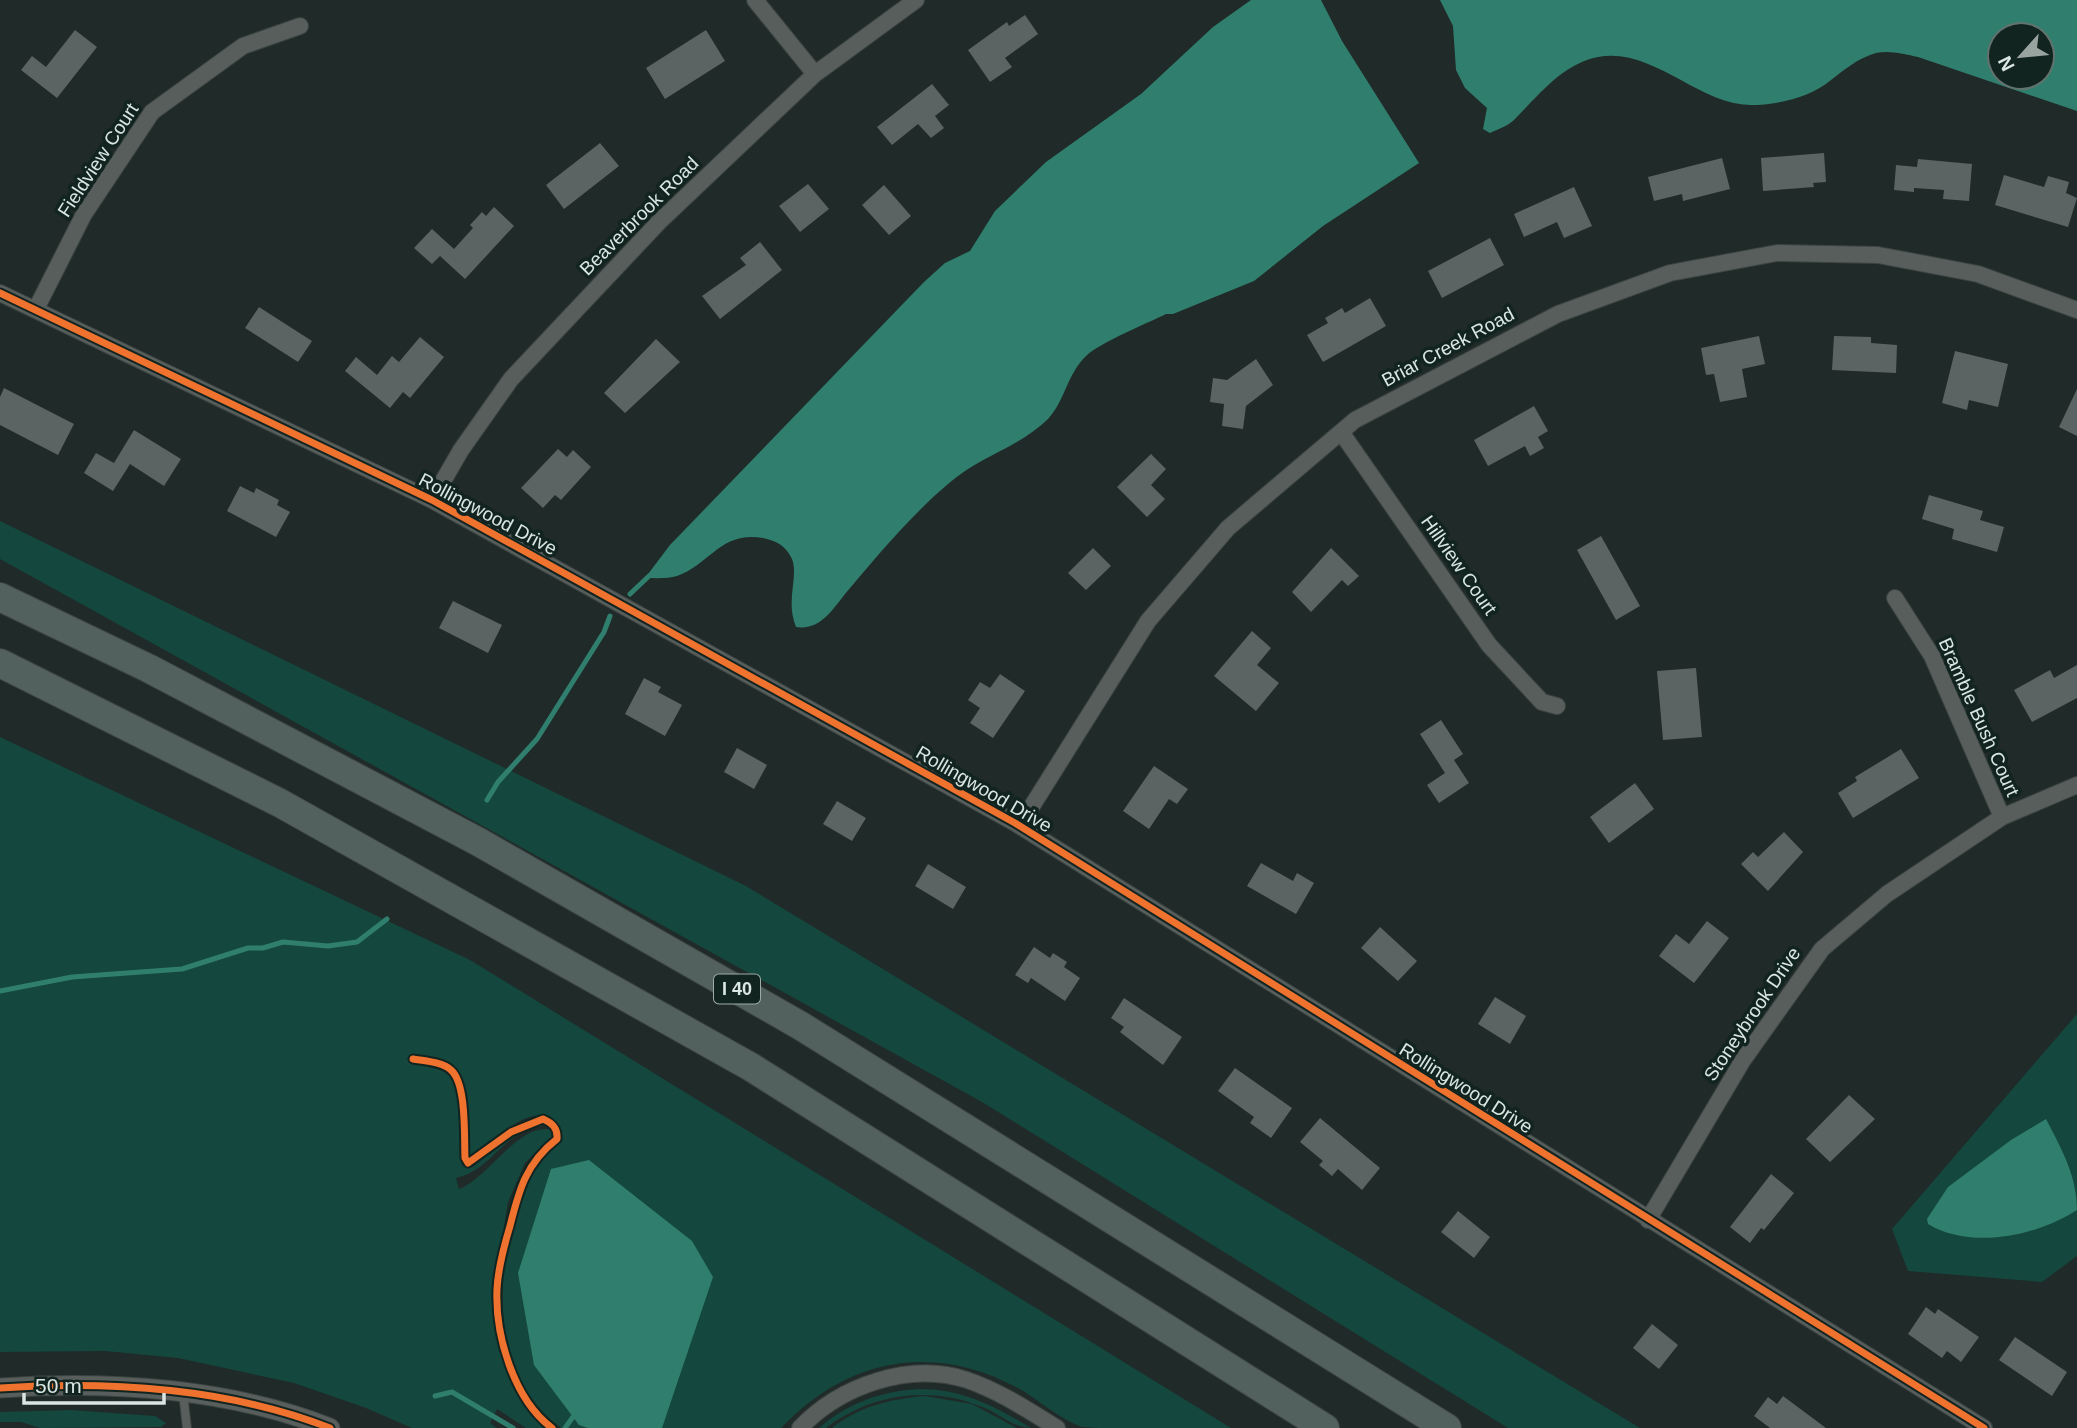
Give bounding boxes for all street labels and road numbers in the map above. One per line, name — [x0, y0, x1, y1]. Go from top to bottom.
street label: Fieldview Court — [54, 99, 143, 221]
street label: Beaverbrook Road — [576, 153, 702, 279]
street label: Briar Creek Road — [1378, 303, 1518, 391]
street label: Rollingwood Drive — [415, 469, 561, 559]
street label: Hillview Court — [1417, 511, 1501, 619]
street label: Bramble Bush Court — [1935, 635, 2024, 800]
street label: Rollingwood Drive — [912, 742, 1056, 836]
street label: Stoneybrook Drive — [1700, 943, 1804, 1085]
road number: I 40 — [714, 974, 760, 1004]
street label: Rollingwood Drive — [1396, 1039, 1536, 1137]

